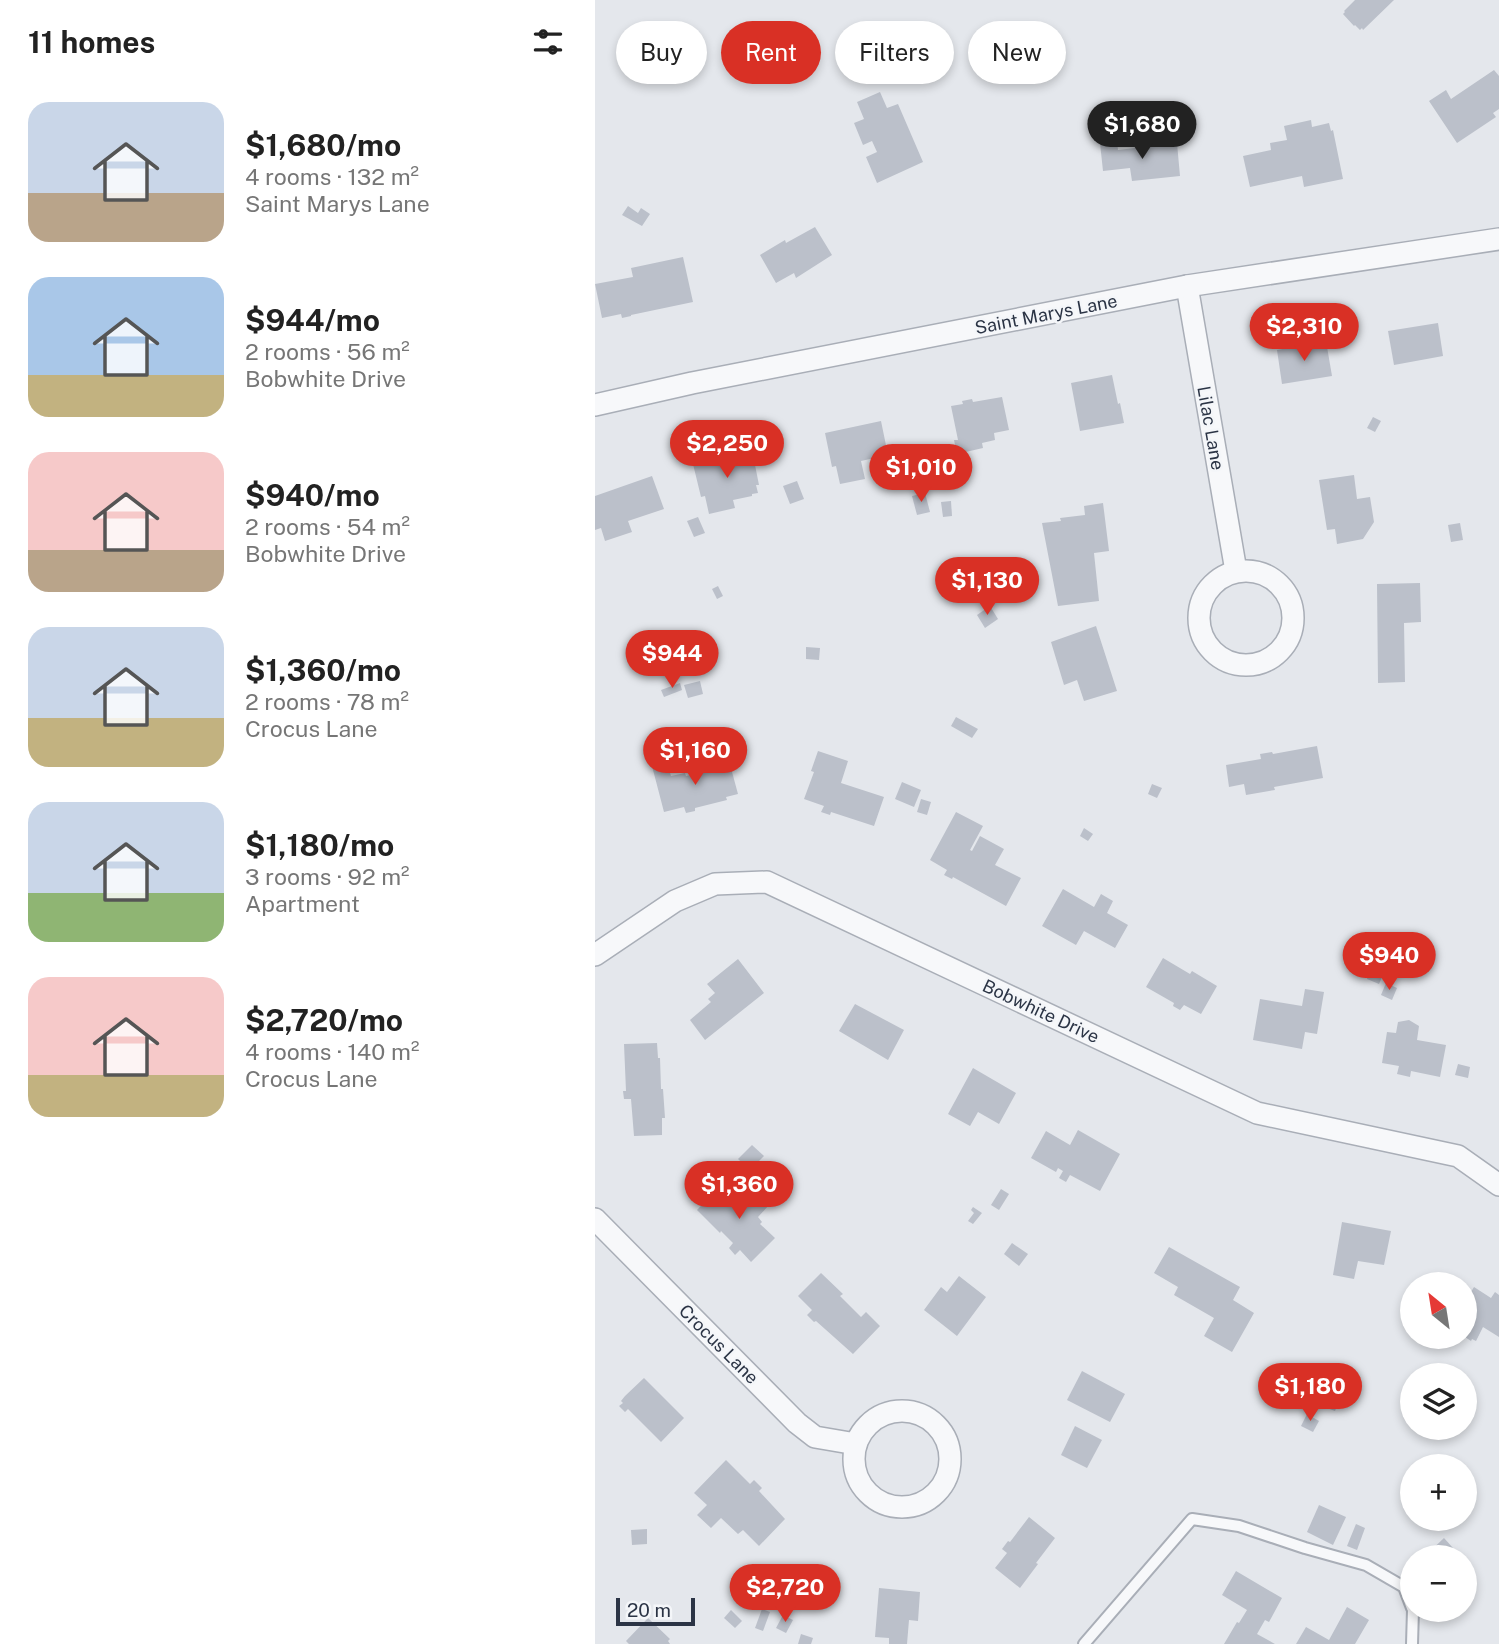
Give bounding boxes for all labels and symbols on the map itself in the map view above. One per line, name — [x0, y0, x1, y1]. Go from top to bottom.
pin: $1,680 — [1085, 102, 1199, 161]
street label: Saint Marys Lane — [973, 290, 1119, 338]
pin: $2,310 — [1247, 304, 1361, 363]
street label: Lilac Lane — [1193, 384, 1229, 472]
pin: $2,250 — [670, 420, 784, 480]
pin: $1,010 — [864, 444, 978, 504]
pin: $1,130 — [930, 558, 1044, 617]
pin: $944 — [631, 630, 713, 690]
pin: $1,160 — [638, 728, 752, 787]
pin: $940 — [1348, 932, 1430, 992]
street label: Bobwhite Drive — [979, 975, 1103, 1047]
pin: $1,360 — [682, 1162, 796, 1221]
north arrow — [1400, 1272, 1477, 1349]
street label: Crocus Lane — [675, 1300, 763, 1388]
pin: $1,180 — [1253, 1364, 1367, 1423]
pin: $2,720 — [728, 1564, 842, 1624]
scale bar — [616, 1595, 695, 1627]

